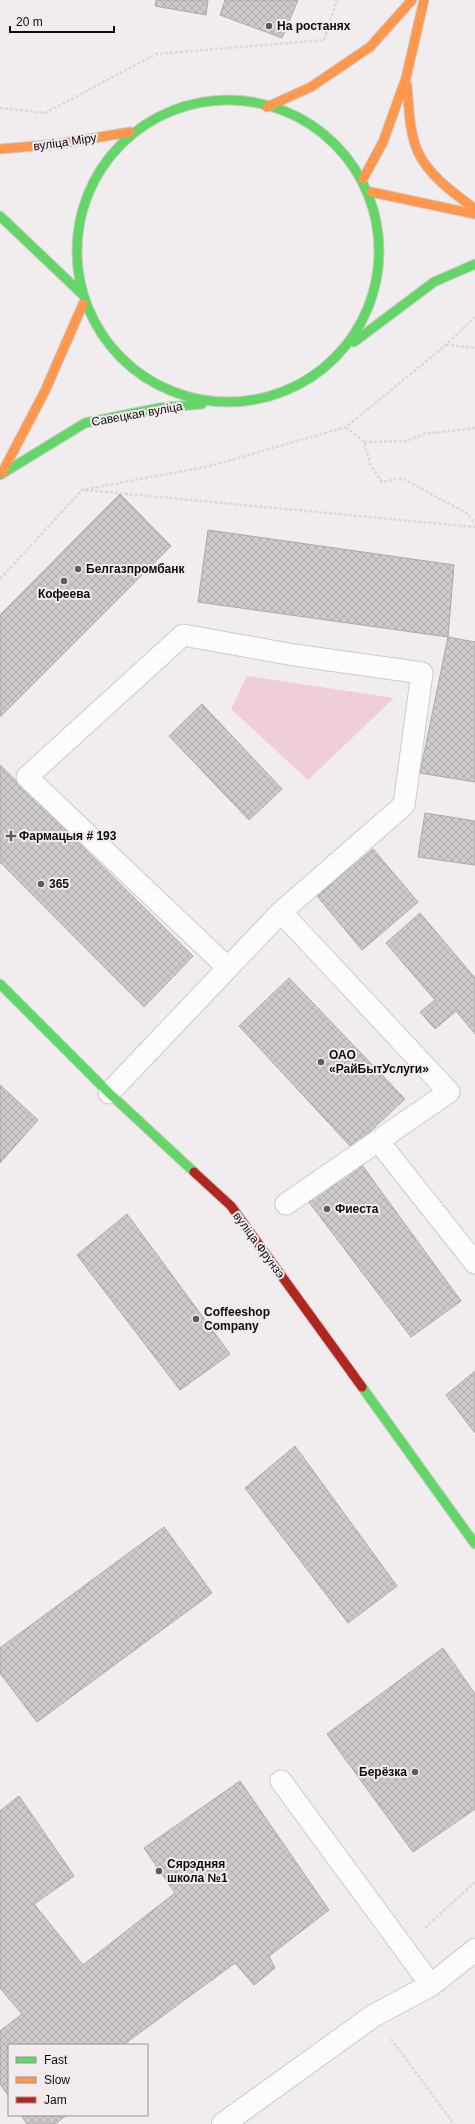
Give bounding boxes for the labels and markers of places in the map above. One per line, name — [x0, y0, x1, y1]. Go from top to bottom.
place label: На ростанях — [277, 19, 351, 33]
marker: На ростанях — [264, 21, 274, 31]
place label: Белгазпромбанк — [86, 562, 186, 576]
marker: Белгазпромбанк — [73, 564, 83, 574]
marker: Кофеева — [59, 576, 69, 586]
place label: Кофеева — [38, 587, 90, 601]
place label: Фармацыя # 193 — [19, 829, 117, 843]
marker: Фармацыя # 193 — [6, 831, 16, 841]
place label: 365 — [49, 877, 69, 891]
marker: 365 — [36, 879, 46, 889]
place label: ОАО «РайБытУслуги» — [329, 1048, 429, 1076]
marker: ОАО «РайБытУслуги» — [316, 1057, 326, 1067]
place label: Фиеста — [335, 1202, 379, 1216]
marker: Фиеста — [322, 1204, 332, 1214]
place label: Coffeeshop Company — [204, 1305, 270, 1333]
marker: Coffeeshop Company — [191, 1314, 201, 1324]
place label: Берёзка — [359, 1765, 407, 1779]
marker: Берёзка — [410, 1767, 420, 1777]
place label: Сярэдняя школа №1 — [167, 1857, 228, 1885]
marker: Сярэдняя школа №1 — [154, 1866, 164, 1876]

